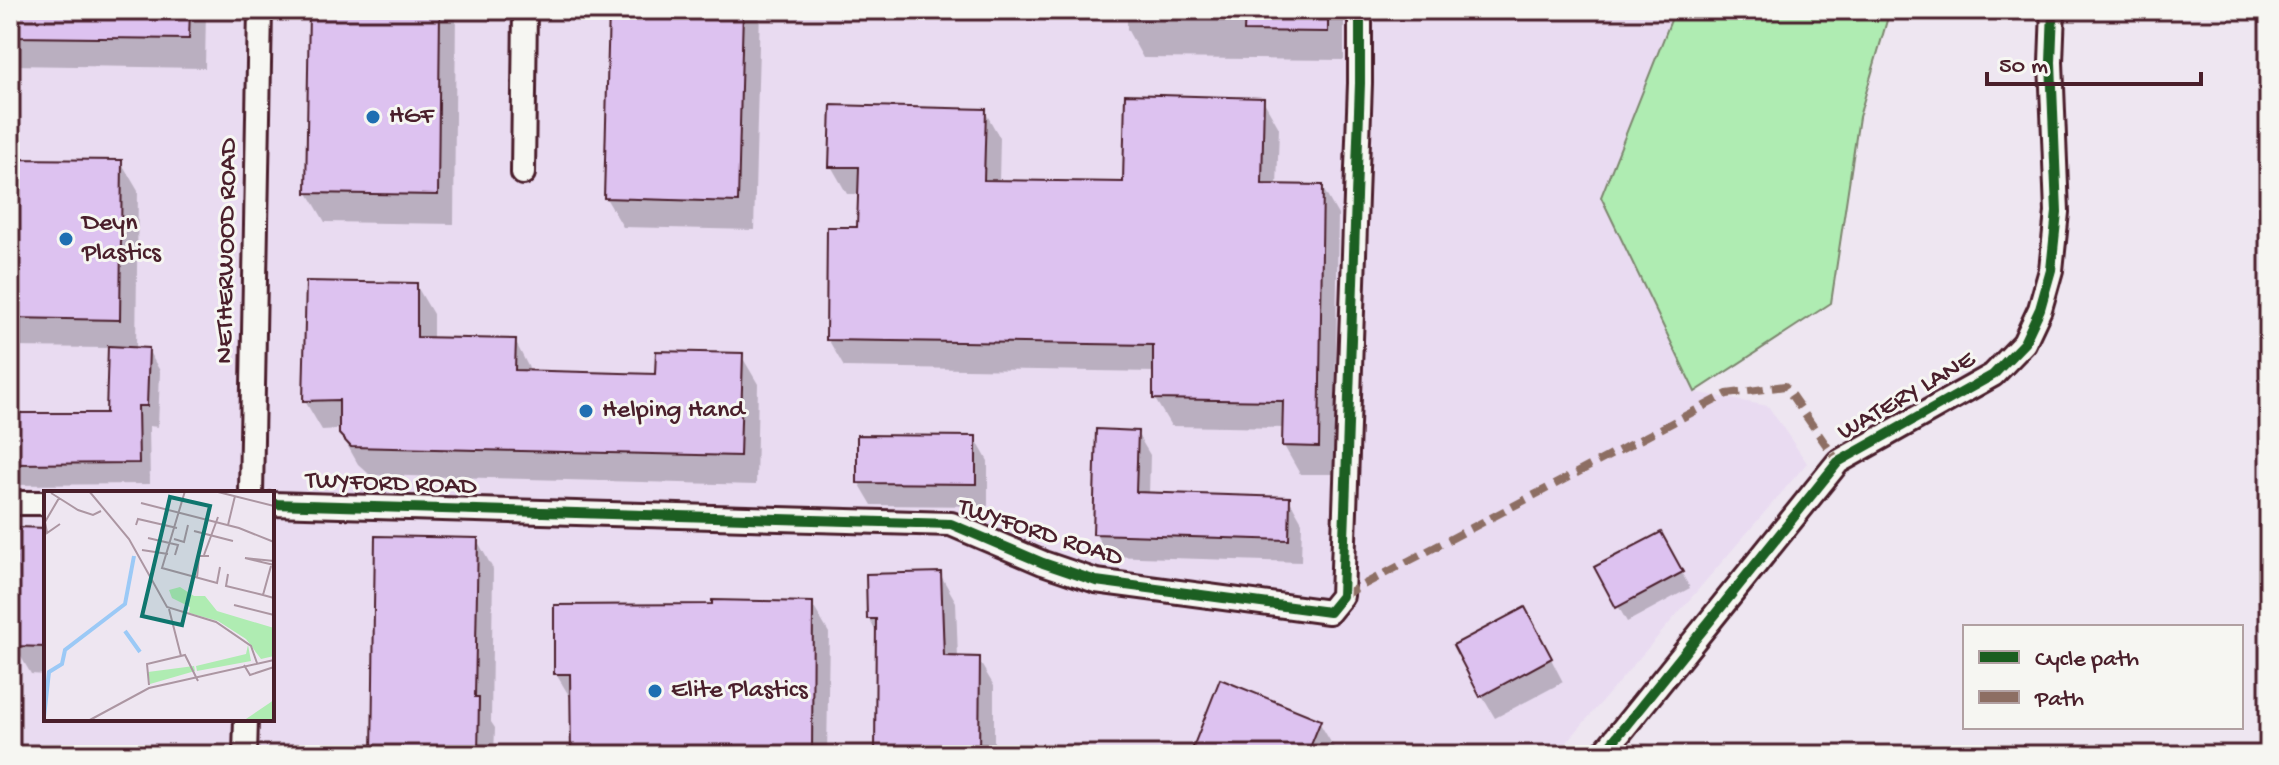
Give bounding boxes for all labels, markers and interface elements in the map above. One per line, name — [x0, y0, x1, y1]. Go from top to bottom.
scale bar — [1987, 36, 2201, 86]
text: 50 m — [1999, 53, 2048, 82]
place label: HGF — [389, 102, 435, 133]
marker: HGF — [364, 108, 382, 126]
street label: NETHERWOOD ROAD — [211, 138, 245, 364]
place label: Deyn Plastics — [80, 209, 162, 270]
marker: Deyn Plastics — [57, 230, 75, 248]
street label: WATERY LANE — [1833, 345, 1982, 449]
place label: Helping Hand — [602, 396, 746, 427]
marker: Helping Hand — [577, 402, 595, 420]
street label: TWYFORD ROAD — [303, 466, 477, 503]
inset map — [44, 491, 274, 721]
street label: TWYFORD ROAD — [952, 492, 1126, 575]
legend — [1963, 625, 2243, 729]
text: Cycle path — [2035, 646, 2139, 675]
place label: Elite Plastics — [671, 676, 809, 707]
marker: Elite Plastics — [646, 682, 664, 700]
text: Path — [2034, 686, 2084, 715]

